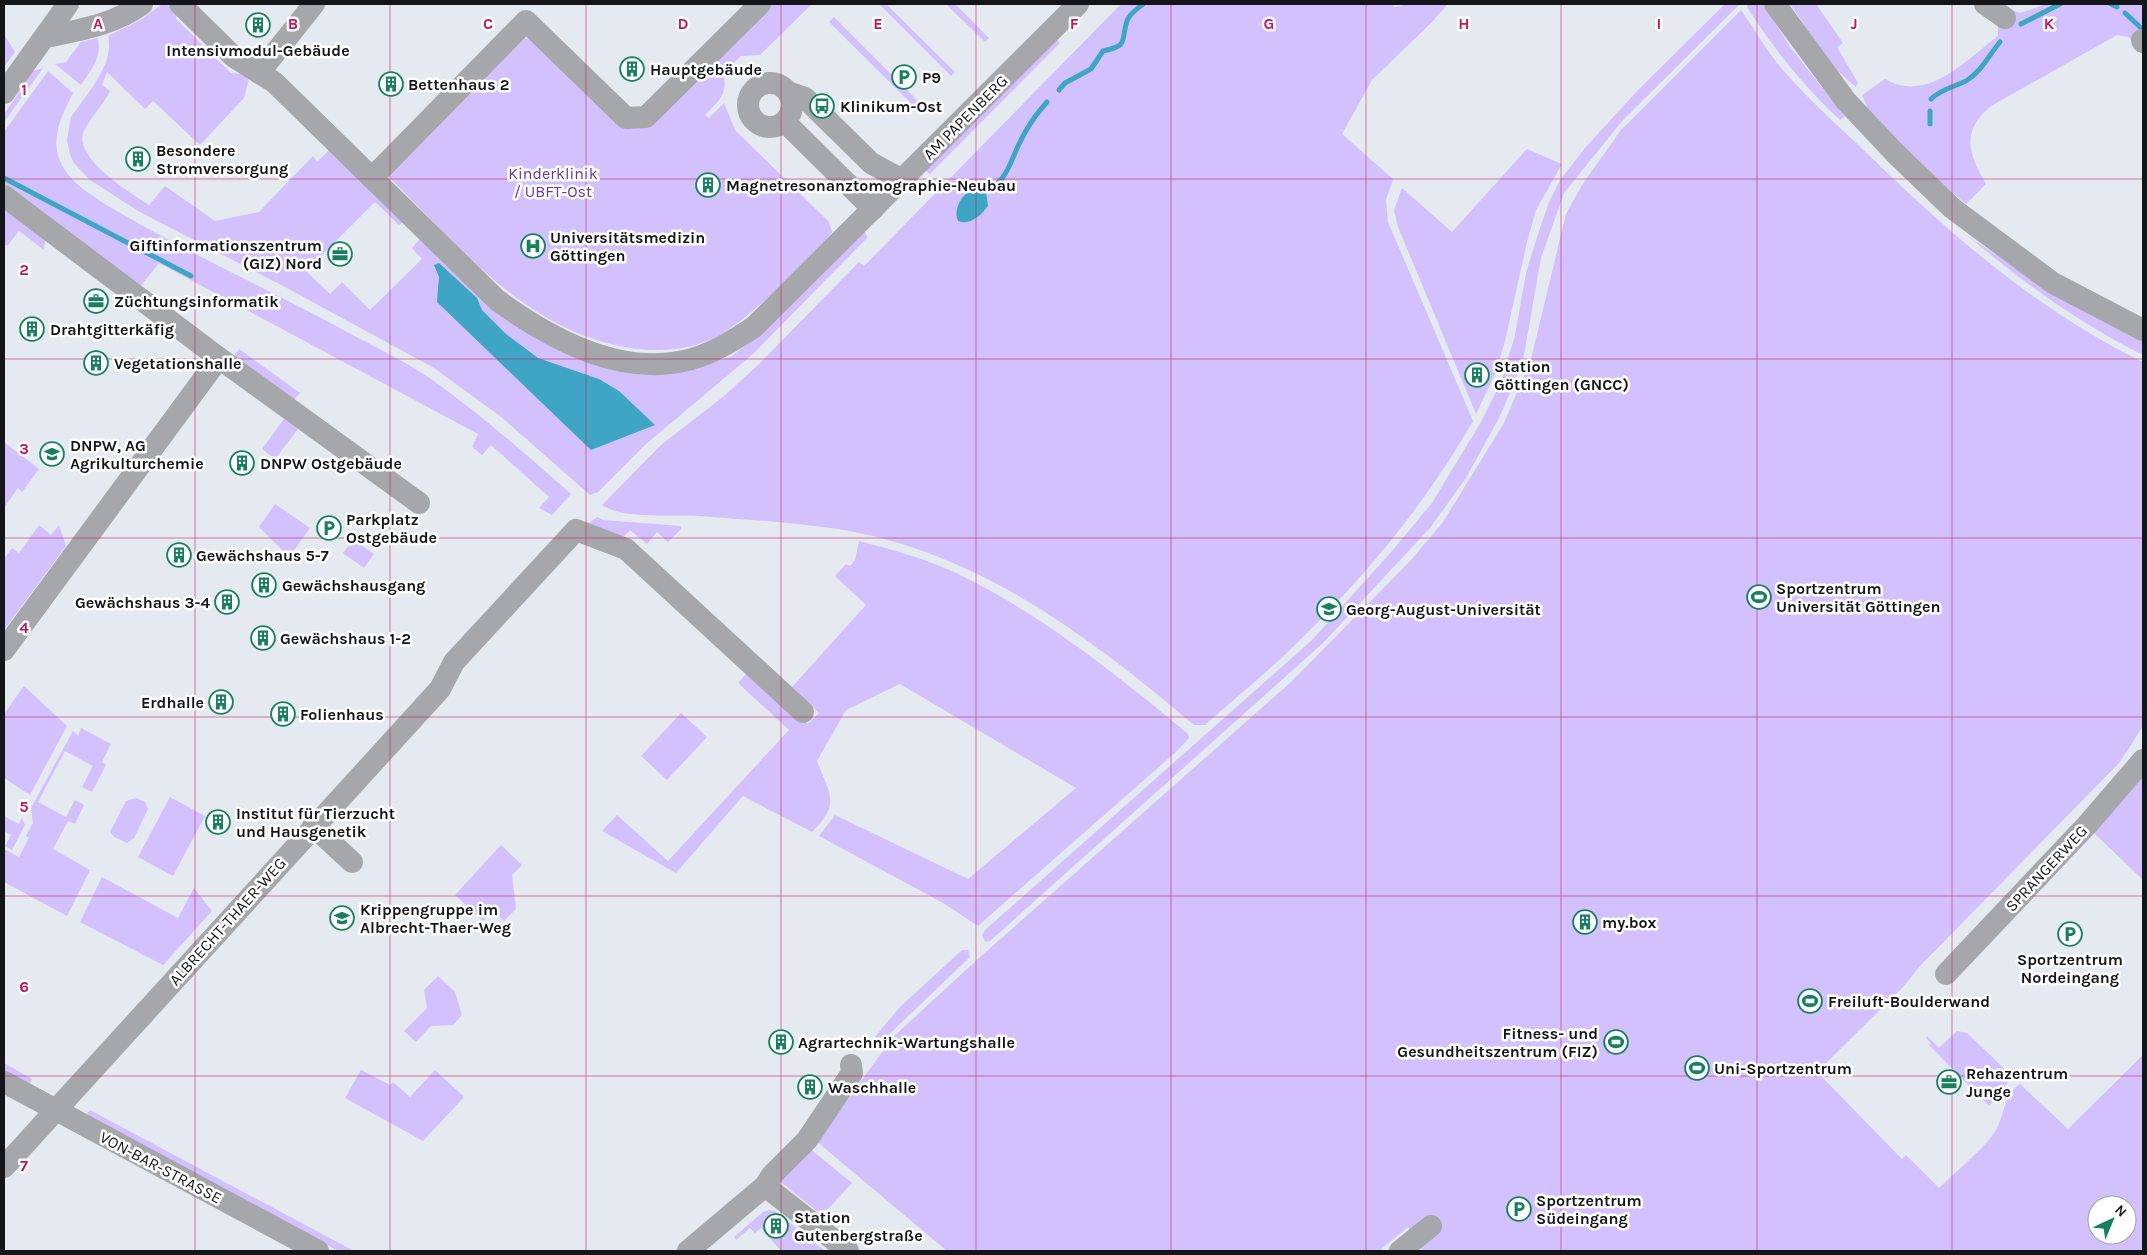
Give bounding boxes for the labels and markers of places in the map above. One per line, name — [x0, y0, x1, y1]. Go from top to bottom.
building icon: Intensivmodul-Gebäude — [245, 12, 271, 38]
place label: Intensivmodul-Gebäude — [166, 41, 350, 60]
building icon: Hauptgebäude — [619, 56, 645, 82]
place label: Hauptgebäude — [650, 60, 762, 79]
parking icon: P9 — [891, 64, 917, 90]
place label: P9 — [922, 68, 941, 87]
building icon: Bettenhaus 2 — [378, 71, 404, 97]
place label: Bettenhaus 2 — [408, 75, 509, 94]
bus stop icon: Klinikum-Ost — [809, 93, 835, 119]
place label: Klinikum-Ost — [840, 97, 942, 116]
place label: Besondere Stromversorgung — [156, 141, 288, 178]
building icon: Besondere Stromversorgung — [125, 146, 151, 172]
building icon: Magnetresonanztomographie-Neubau — [695, 172, 721, 198]
place label: Magnetresonanztomographie-Neubau — [726, 176, 1016, 195]
place label: Universitätsmedizin Göttingen — [550, 228, 705, 265]
hospital icon: Universitätsmedizin Göttingen — [520, 233, 546, 259]
place label: Giftinformationszentrum (GIZ) Nord — [130, 236, 322, 273]
office icon: Giftinformationszentrum (GIZ) Nord — [327, 241, 353, 267]
office icon: Züchtungsinformatik — [83, 288, 109, 314]
place label: Züchtungsinformatik — [114, 292, 279, 311]
building icon: Drahtgitterkäfig — [19, 316, 45, 342]
place label: Drahtgitterkäfig — [50, 320, 174, 339]
building icon: Vegetationshalle — [83, 350, 109, 376]
place label: Vegetationshalle — [114, 354, 242, 373]
place label: Station Göttingen (GNCC) — [1494, 357, 1629, 394]
building icon: Station Göttingen (GNCC) — [1464, 362, 1490, 388]
place label: DNPW, AG Agrikulturchemie — [70, 436, 204, 473]
school or university icon: DNPW, AG Agrikulturchemie — [39, 441, 65, 467]
building icon: DNPW Ostgebäude — [229, 450, 255, 476]
place label: DNPW Ostgebäude — [260, 454, 402, 473]
place label: Parkplatz Ostgebäude — [346, 510, 437, 547]
parking icon: Parkplatz Ostgebäude — [316, 515, 342, 541]
building icon: Gewächshaus 5-7 — [166, 542, 192, 568]
place label: Gewächshaus 5-7 — [196, 546, 329, 565]
building icon: Gewächshausgang — [251, 572, 277, 598]
place label: Gewächshausgang — [282, 576, 425, 595]
place label: Sportzentrum Universität Göttingen — [1776, 579, 1941, 616]
sports icon: Sportzentrum Universität Göttingen — [1746, 584, 1772, 610]
building icon: Gewächshaus 3-4 — [214, 589, 240, 615]
place label: Gewächshaus 3-4 — [75, 593, 210, 612]
school or university icon: Georg-August-Universität — [1316, 596, 1342, 622]
place label: Georg-August-Universität — [1346, 600, 1541, 619]
building icon: Gewächshaus 1-2 — [250, 625, 276, 651]
place label: Gewächshaus 1-2 — [280, 629, 411, 648]
building icon: Erdhalle — [208, 689, 234, 715]
place label: Erdhalle — [141, 693, 204, 712]
building icon: Folienhaus — [270, 701, 296, 727]
place label: Folienhaus — [300, 705, 384, 724]
place label: Institut für Tierzucht und Hausgenetik — [236, 804, 395, 841]
building icon: Institut für Tierzucht und Hausgenetik — [205, 809, 231, 835]
place label: Krippengruppe im Albrecht-Thaer-Weg — [360, 900, 511, 937]
school or university icon: Krippengruppe im Albrecht-Thaer-Weg — [329, 905, 355, 931]
building icon: my.box — [1572, 909, 1598, 935]
place label: my.box — [1602, 913, 1657, 932]
parking icon: Sportzentrum Nordeingang — [2057, 921, 2083, 947]
place label: Sportzentrum Nordeingang — [2017, 950, 2123, 987]
sports icon: Freiluft-Boulderwand — [1797, 988, 1823, 1014]
place label: Freiluft-Boulderwand — [1828, 992, 1990, 1011]
place label: Fitness- und Gesundheitszentrum (FIZ) — [1397, 1024, 1598, 1061]
building icon: Agrartechnik-Wartungshalle — [768, 1029, 794, 1055]
sports icon: Fitness- und Gesundheitszentrum (FIZ) — [1603, 1029, 1629, 1055]
place label: Agrartechnik-Wartungshalle — [798, 1033, 1015, 1052]
sports icon: Uni-Sportzentrum — [1684, 1055, 1710, 1081]
place label: Uni-Sportzentrum — [1714, 1059, 1852, 1078]
place label: Rehazentrum Junge — [1966, 1064, 2068, 1101]
office icon: Rehazentrum Junge — [1936, 1069, 1962, 1095]
building icon: Waschhalle — [797, 1074, 823, 1100]
place label: Waschhalle — [828, 1078, 916, 1097]
place label: Sportzentrum Südeingang — [1536, 1191, 1642, 1228]
parking icon: Sportzentrum Südeingang — [1506, 1196, 1532, 1222]
place label: Station Gutenbergstraße — [794, 1208, 923, 1245]
building icon: Station Gutenbergstraße — [763, 1213, 789, 1239]

